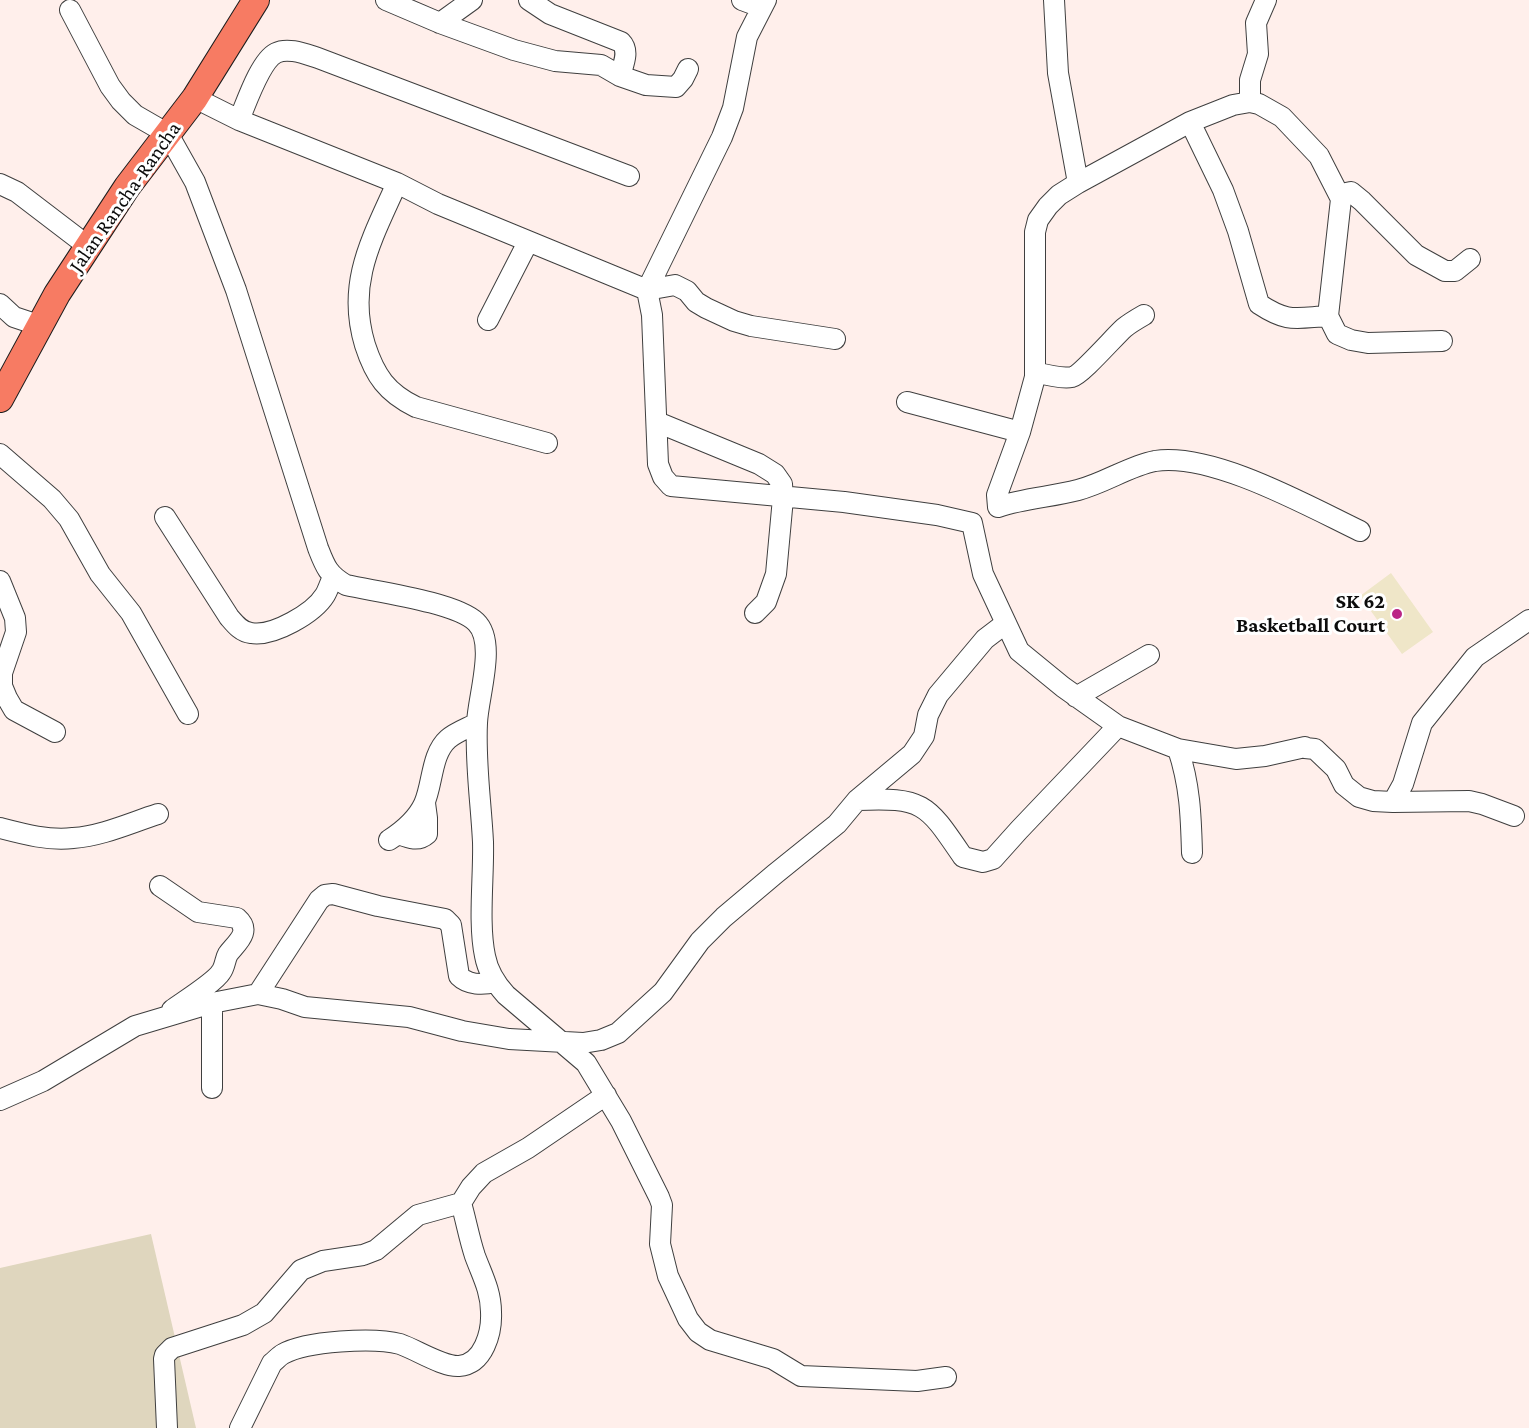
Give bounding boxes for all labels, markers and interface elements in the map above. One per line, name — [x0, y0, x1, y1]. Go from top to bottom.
street label: Jalan Rancha-Rancha — [64, 117, 186, 277]
place label: SK 62 Basketball Court — [1236, 589, 1385, 639]
marker: SK 62 Basketball Court — [1390, 607, 1404, 621]

